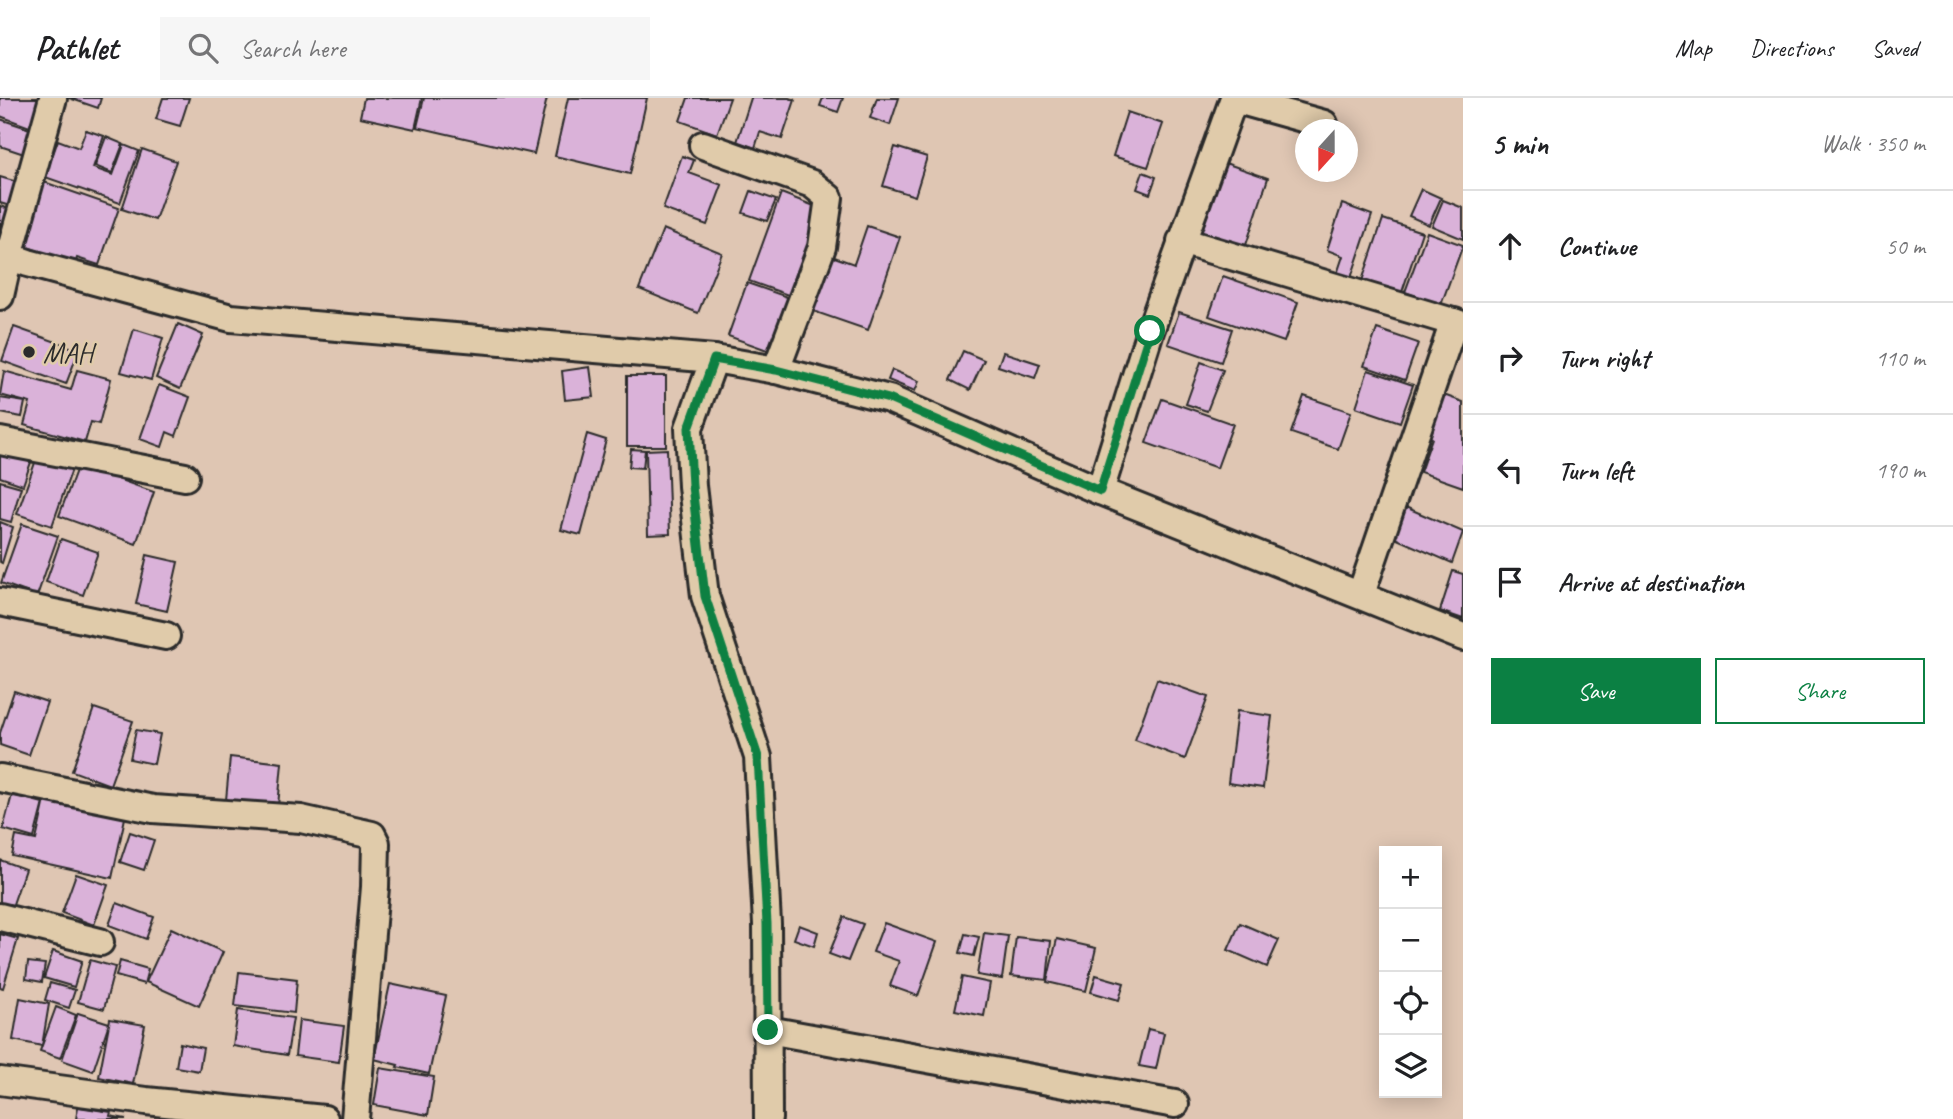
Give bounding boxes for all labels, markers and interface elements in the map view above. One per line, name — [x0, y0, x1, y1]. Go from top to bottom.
search box — [160, 17, 650, 80]
text: Pathlet — [35, 27, 118, 69]
icon: search — [184, 29, 222, 67]
text: Search here — [240, 32, 346, 65]
text: Map — [1675, 33, 1712, 63]
text: Directions — [1750, 33, 1833, 63]
text: Saved — [1871, 33, 1918, 63]
north arrow — [1295, 119, 1358, 182]
text: 5 min — [1491, 125, 1548, 163]
text: Walk · 350 m — [1821, 129, 1925, 158]
icon: ahead — [1491, 227, 1529, 265]
text: Continue — [1558, 230, 1636, 263]
text: 50 m — [1886, 232, 1925, 261]
route start — [1134, 315, 1165, 346]
place label: MAH — [43, 335, 97, 370]
icon: right — [1491, 339, 1529, 377]
text: Turn right — [1558, 342, 1649, 375]
marker: MAH — [21, 344, 37, 360]
text: 110 m — [1876, 344, 1925, 373]
icon: left — [1491, 451, 1529, 489]
text: Turn left — [1558, 454, 1633, 487]
text: 190 m — [1876, 456, 1925, 485]
icon: arrive — [1491, 563, 1529, 601]
text: Arrive at destination — [1558, 566, 1744, 599]
button: Save — [1491, 658, 1701, 724]
button: Share — [1715, 658, 1925, 724]
map controls — [1379, 846, 1442, 1098]
button: + — [1379, 846, 1442, 909]
button: − — [1379, 909, 1442, 972]
button: locate — [1379, 972, 1442, 1035]
route end — [752, 1014, 783, 1045]
button: layers — [1379, 1035, 1442, 1098]

